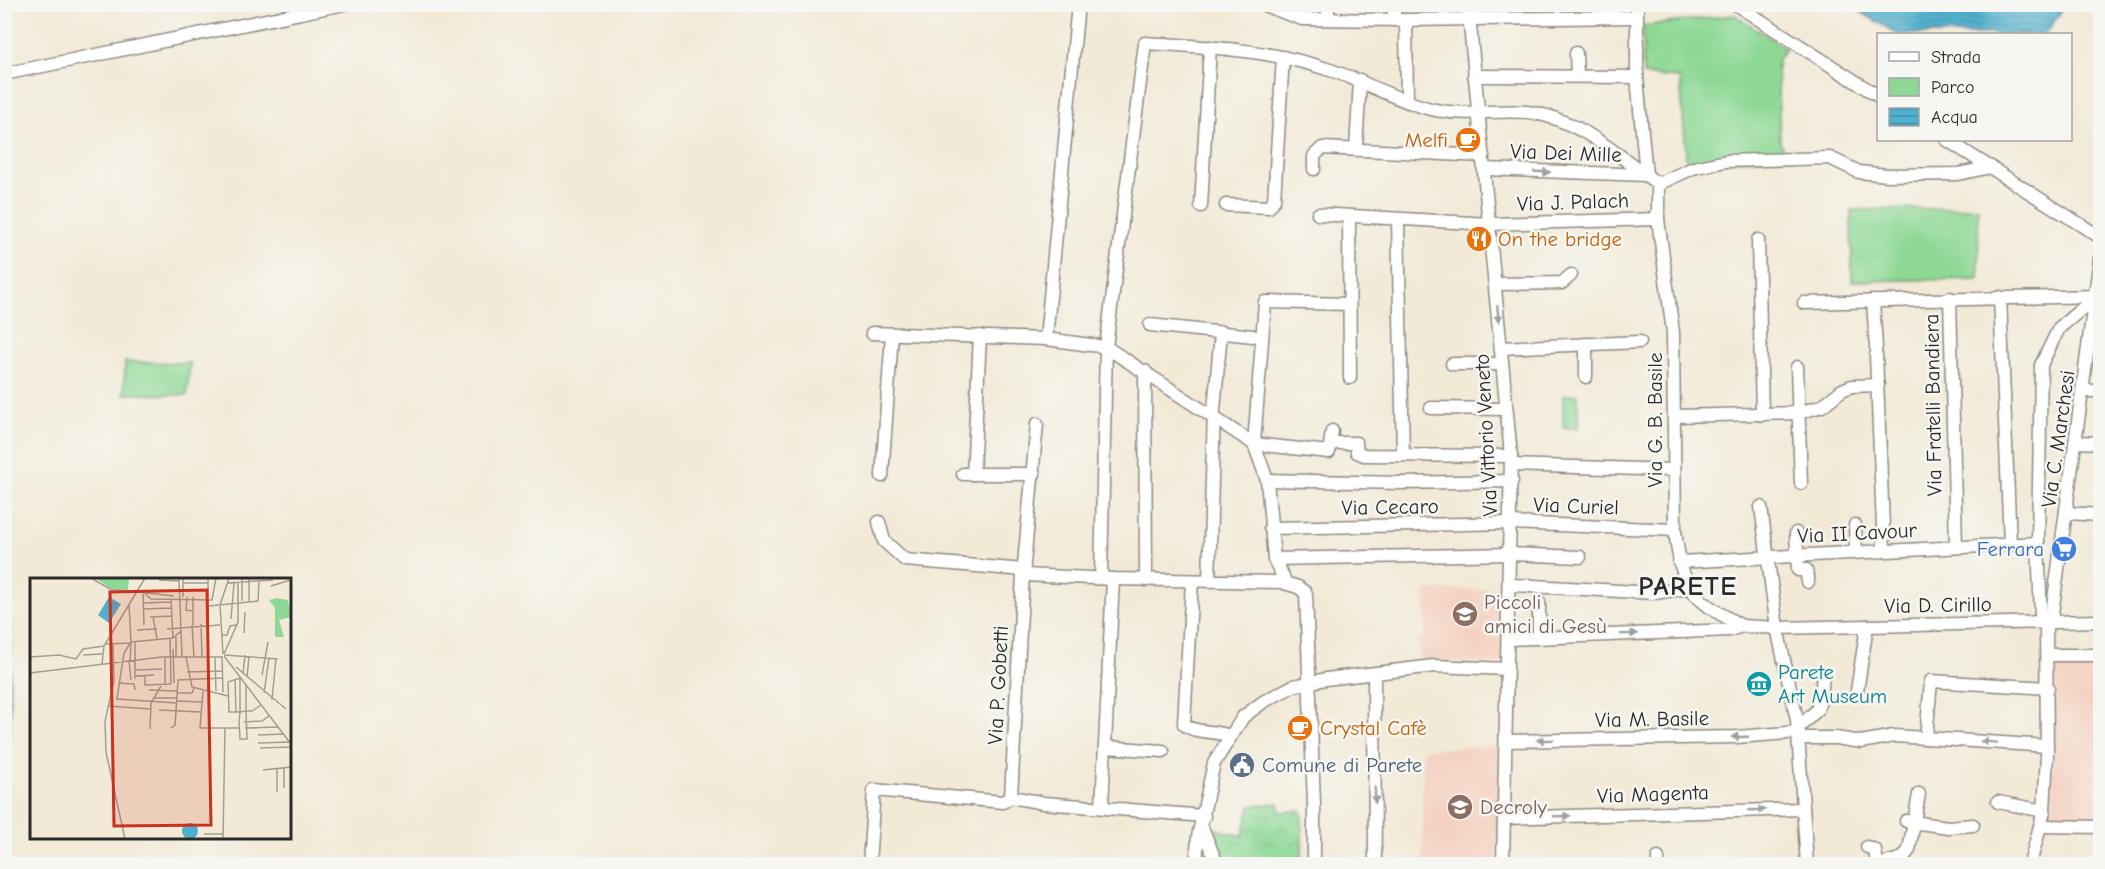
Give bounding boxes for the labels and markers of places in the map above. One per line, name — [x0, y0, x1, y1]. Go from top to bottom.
cafe icon: Melfi — [1453, 125, 1483, 155]
place label: Melfi — [1405, 128, 1448, 152]
restaurant icon: On the bridge — [1464, 224, 1494, 254]
place label: On the bridge — [1498, 227, 1622, 251]
supermarket icon: Ferrara — [2049, 534, 2079, 564]
place label: Ferrara — [1977, 537, 2044, 561]
place label: Piccoli amici di Gesù — [1484, 590, 1607, 638]
school or university icon: Piccoli amici di Gesù — [1450, 599, 1480, 629]
place label: Parete Art Museum — [1778, 660, 1887, 708]
museum icon: Parete Art Museum — [1744, 669, 1774, 699]
cafe icon: Crystal Cafè — [1285, 713, 1315, 743]
place label: Crystal Cafè — [1320, 716, 1427, 740]
public building icon: Comune di Parete — [1227, 750, 1257, 780]
place label: Comune di Parete — [1262, 753, 1422, 777]
school or university icon: Decroly — [1445, 792, 1475, 822]
place label: Decroly — [1480, 795, 1548, 819]

